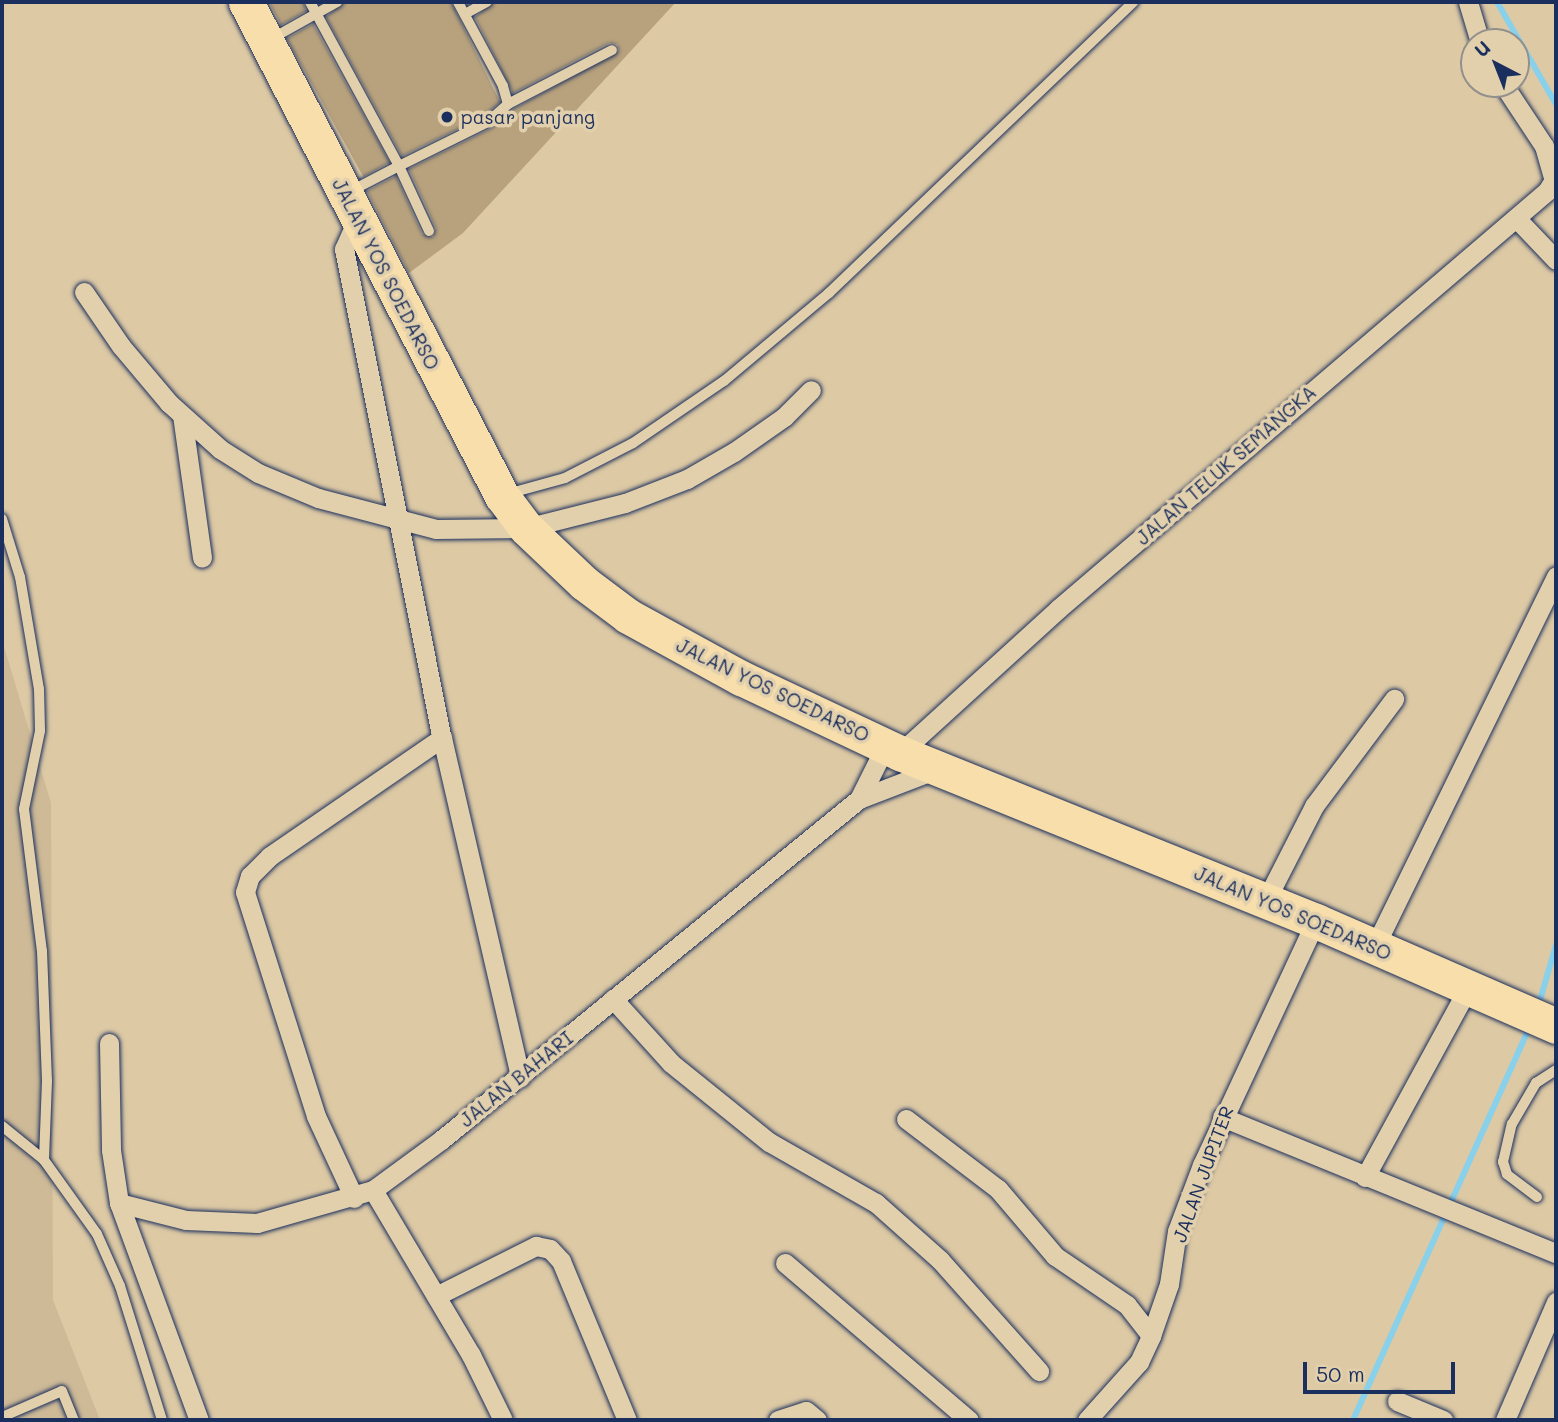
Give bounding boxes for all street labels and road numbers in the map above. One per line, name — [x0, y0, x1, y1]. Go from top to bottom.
street label: JALAN YOS SOEDARSO — [328, 174, 444, 374]
street label: JALAN TELUK SEMANGKA — [1131, 381, 1321, 549]
street label: JALAN YOS SOEDARSO — [673, 633, 873, 747]
street label: JALAN YOS SOEDARSO — [1191, 861, 1395, 965]
street label: JALAN BAHARI — [455, 1026, 577, 1132]
street label: JALAN JUPITER — [1168, 1103, 1238, 1245]

